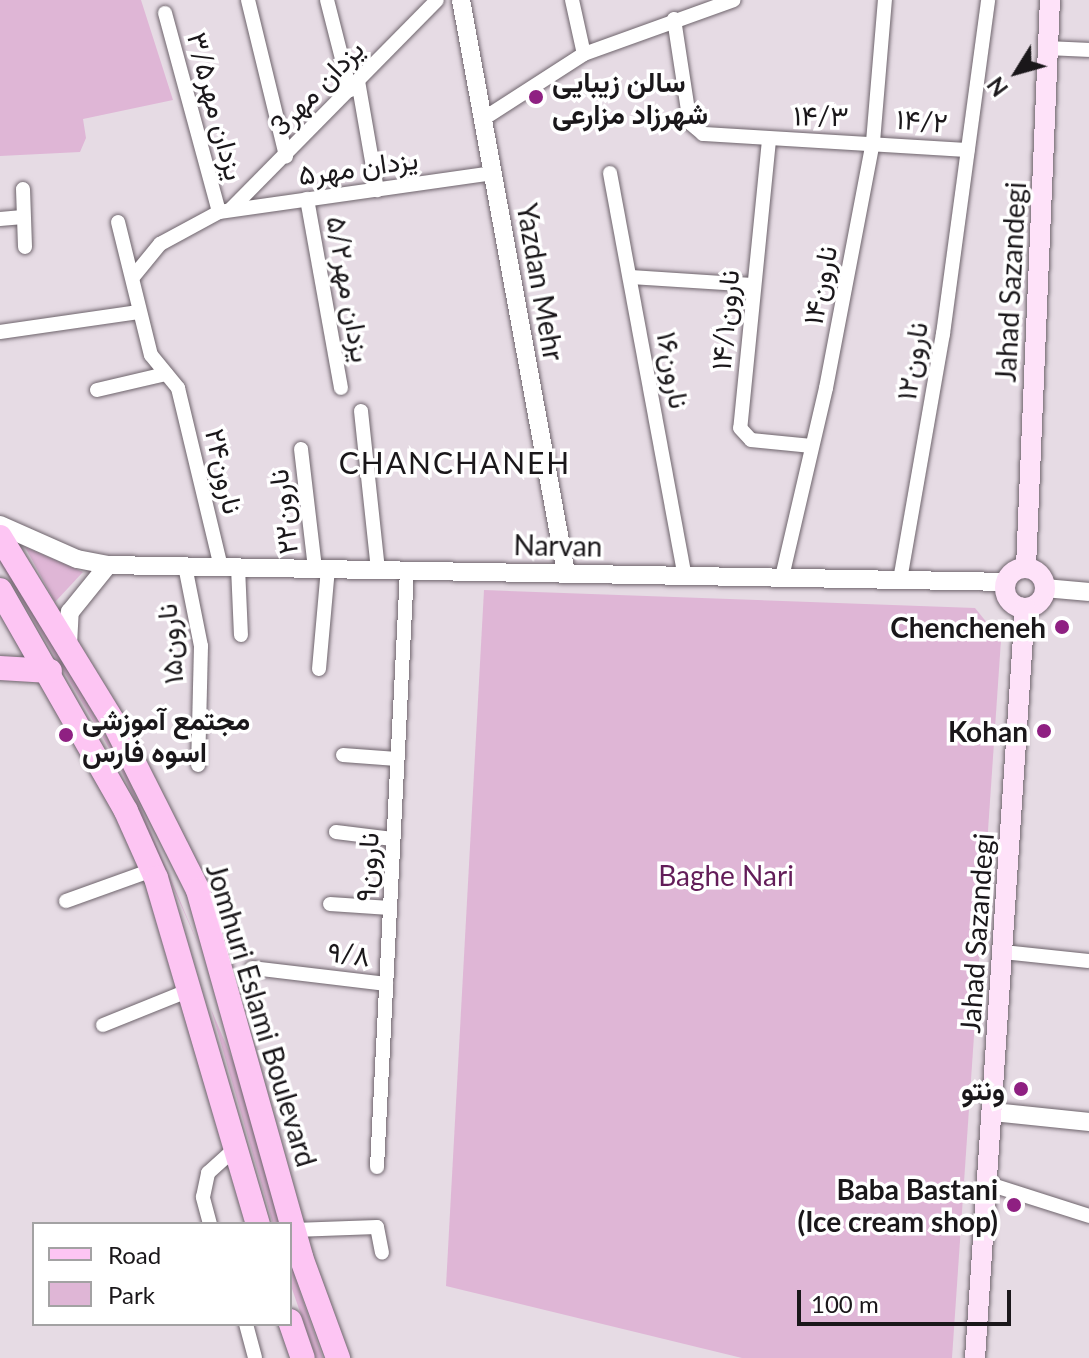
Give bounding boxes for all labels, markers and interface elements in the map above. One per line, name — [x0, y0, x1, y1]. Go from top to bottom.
street label: ۳/۵یزدان مهر — [181, 28, 253, 184]
street label: 3یزدان مهر — [262, 32, 370, 142]
north arrow — [977, 32, 1057, 112]
place label: سالن زیبایی شهرزاد مزارعی — [552, 64, 708, 130]
text: N — [982, 72, 1013, 102]
marker: سالن زیبایی شهرزاد مزارعی — [527, 88, 545, 106]
street label: ۱۴/۳ — [793, 98, 849, 132]
street label: ۱۴/۲ — [895, 101, 949, 139]
street label: یزدان مهر۵ — [296, 141, 420, 191]
street label: Jahad Sazandegi — [988, 181, 1032, 383]
street label: Yazdan Mehr — [511, 201, 571, 363]
street label: ۵/۲یزدان مهر — [321, 213, 379, 365]
street label: نارون۱۴ — [795, 243, 843, 327]
street label: ۱۴/۱نارون — [703, 268, 745, 372]
street label: نارون۱۲ — [888, 320, 934, 402]
street label: نارون۱۶ — [651, 329, 697, 411]
street label: نارون۲۴ — [199, 425, 251, 517]
district label: CHANCHANEH — [339, 444, 571, 480]
street label: نارون۲۲ — [260, 468, 304, 556]
street label: Narvan — [513, 527, 603, 563]
street label: نارون۱۵ — [149, 602, 189, 686]
place label: Chencheneh — [890, 610, 1046, 644]
marker: Chencheneh — [1053, 618, 1071, 636]
place label: مجتمع آموزشی اسوه فارس — [82, 702, 250, 768]
place label: Kohan — [948, 714, 1028, 748]
marker: Kohan — [1035, 722, 1053, 740]
marker: مجتمع آموزشی اسوه فارس — [57, 726, 75, 744]
street label: نارون۹ — [347, 831, 385, 903]
street label: Jahad Sazandegi — [952, 832, 1000, 1034]
park label: Baghe Nari — [658, 858, 794, 892]
street label: Jomhuri Eslami Boulevard — [200, 860, 324, 1170]
street label: ۹/۸ — [326, 934, 372, 972]
place label: ونتو — [961, 1072, 1005, 1106]
marker: ونتو — [1012, 1080, 1030, 1098]
place label: Baba Bastani (Ice cream shop) — [798, 1172, 998, 1238]
marker: Baba Bastani (Ice cream shop) — [1005, 1196, 1023, 1214]
legend — [32, 1222, 292, 1326]
text: Road — [108, 1240, 161, 1269]
scale bar — [801, 1274, 1015, 1324]
text: Park — [108, 1280, 155, 1309]
text: 100 m — [811, 1289, 879, 1318]

